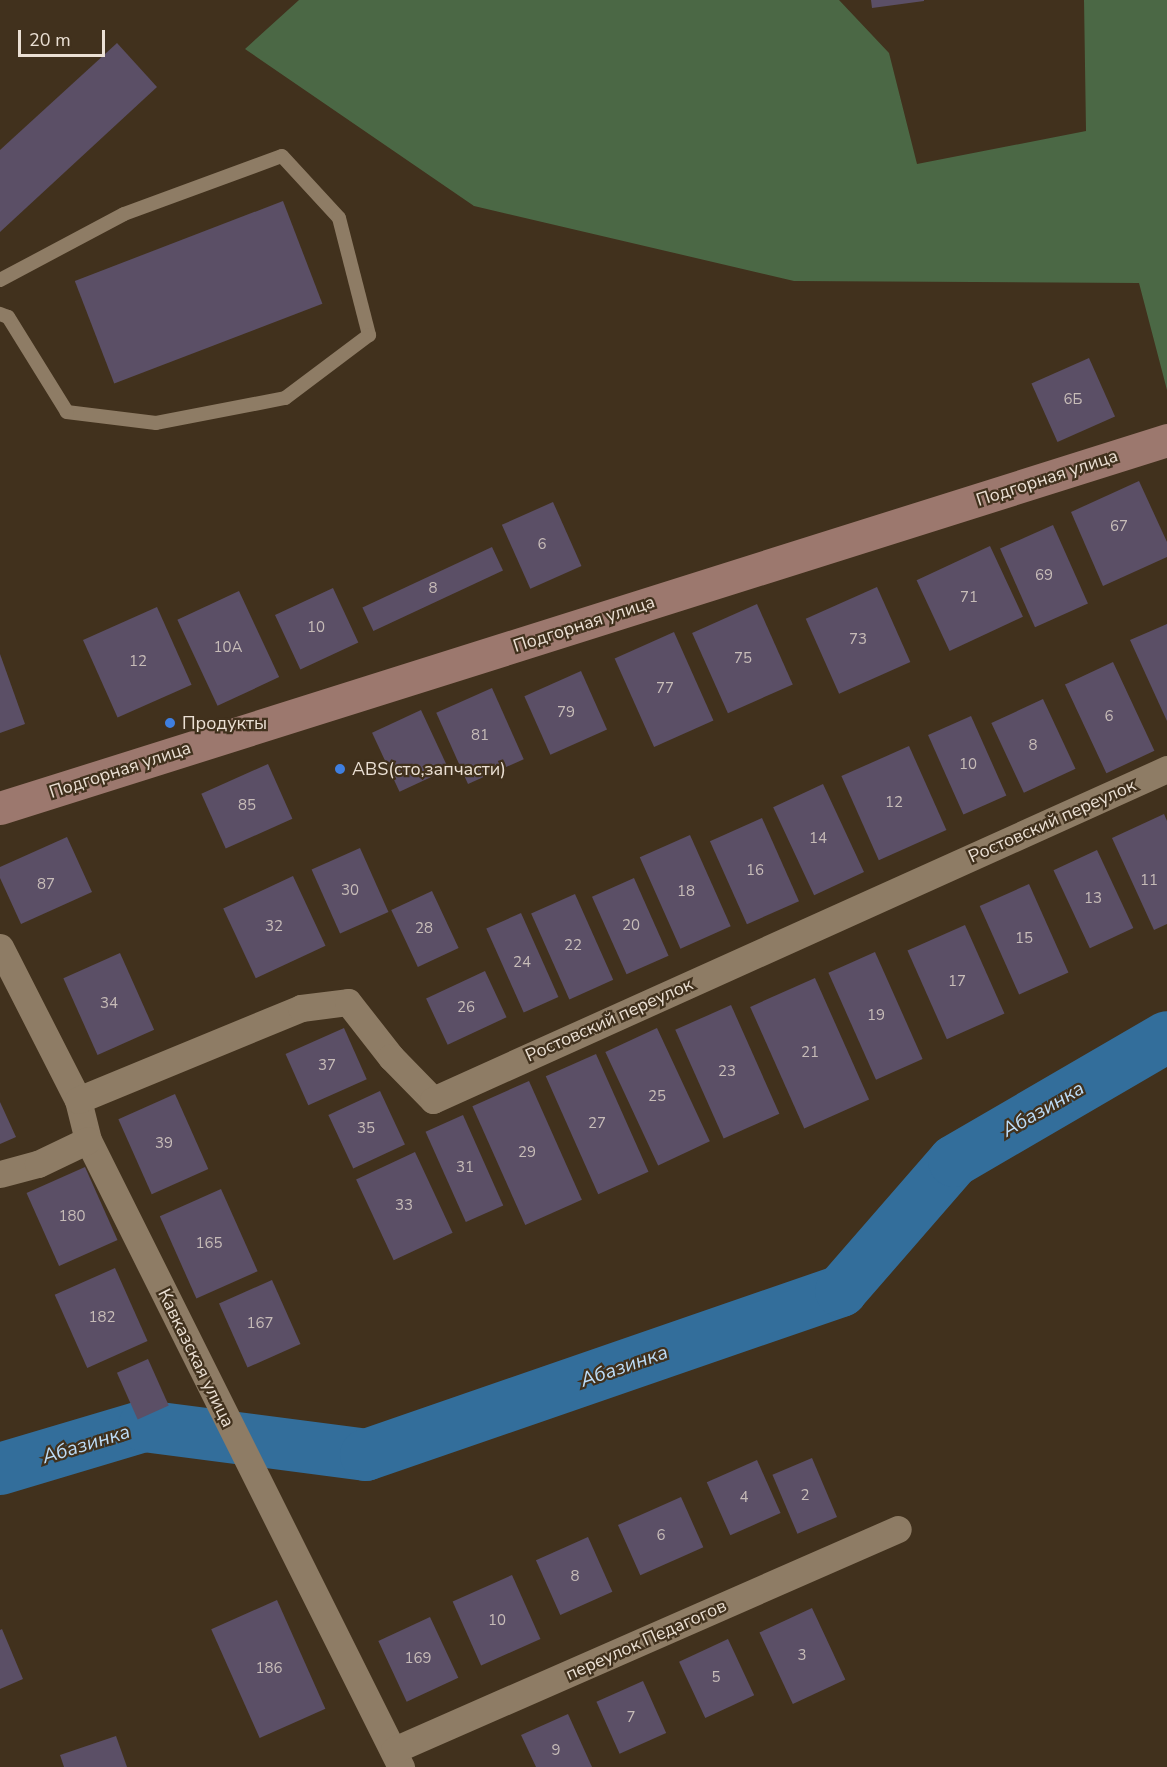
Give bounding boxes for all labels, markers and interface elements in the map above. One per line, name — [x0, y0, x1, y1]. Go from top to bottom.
scale bar — [21, 18, 108, 56]
text: 20 m — [29, 28, 71, 52]
house number: 6Б — [1064, 391, 1082, 409]
street label: Подгорная улица — [973, 445, 1121, 511]
house number: 67 — [1110, 518, 1128, 536]
house number: 6 — [538, 536, 546, 554]
house number: 69 — [1035, 567, 1053, 585]
house number: 8 — [429, 580, 437, 598]
house number: 71 — [960, 589, 978, 607]
street label: Подгорная улица — [510, 591, 658, 657]
house number: 10 — [307, 619, 325, 637]
house number: 73 — [849, 631, 867, 649]
house number: 10А — [214, 639, 242, 657]
house number: 75 — [734, 650, 752, 668]
house number: 12 — [129, 653, 147, 671]
house number: 77 — [656, 680, 674, 698]
house number: 79 — [557, 704, 575, 722]
house number: 6 — [1105, 708, 1113, 726]
place label: Продукты — [182, 712, 267, 734]
marker: Продукты — [163, 716, 177, 730]
house number: 81 — [471, 727, 489, 745]
street label: Подгорная улица — [46, 737, 194, 803]
house number: 8 — [1029, 737, 1037, 755]
house number: 10 — [959, 756, 977, 774]
place label: ABS(сто,запчасти) — [352, 758, 506, 780]
marker: ABS(сто,запчасти) — [333, 762, 347, 776]
street label: Ростовский переулок — [965, 774, 1139, 868]
house number: 12 — [885, 794, 903, 812]
house number: 85 — [238, 797, 256, 815]
house number: 14 — [809, 830, 827, 848]
house number: 16 — [746, 862, 764, 880]
house number: 11 — [1140, 872, 1158, 890]
house number: 87 — [37, 876, 55, 894]
house number: 30 — [341, 882, 359, 900]
house number: 18 — [677, 883, 695, 901]
house number: 13 — [1084, 890, 1102, 908]
house number: 20 — [622, 917, 640, 935]
house number: 32 — [265, 918, 283, 936]
house number: 28 — [415, 920, 433, 938]
house number: 15 — [1015, 930, 1033, 948]
house number: 22 — [564, 937, 582, 955]
house number: 24 — [513, 954, 531, 972]
street label: Ростовский переулок — [522, 973, 696, 1067]
house number: 17 — [948, 973, 966, 991]
house number: 34 — [100, 995, 118, 1013]
house number: 26 — [457, 999, 475, 1017]
house number: 19 — [867, 1007, 885, 1025]
house number: 21 — [801, 1044, 819, 1062]
house number: 37 — [318, 1057, 336, 1075]
house number: 23 — [718, 1063, 736, 1081]
water label: Абазинка — [998, 1076, 1088, 1142]
house number: 25 — [648, 1088, 666, 1106]
house number: 27 — [588, 1115, 606, 1133]
house number: 35 — [357, 1120, 375, 1138]
house number: 39 — [155, 1135, 173, 1153]
house number: 29 — [518, 1144, 536, 1162]
house number: 31 — [456, 1159, 474, 1177]
house number: 33 — [395, 1197, 413, 1215]
house number: 180 — [59, 1208, 85, 1226]
house number: 165 — [196, 1235, 222, 1253]
street label: Кавказская улица — [153, 1285, 239, 1431]
house number: 182 — [89, 1309, 115, 1327]
house number: 167 — [247, 1315, 273, 1333]
water label: Абазинка — [577, 1340, 671, 1392]
water label: Абазинка — [39, 1419, 133, 1469]
house number: 2 — [801, 1487, 809, 1505]
house number: 4 — [740, 1489, 748, 1507]
house number: 6 — [657, 1527, 665, 1545]
house number: 8 — [571, 1568, 579, 1586]
street label: переулок Педагогов — [562, 1595, 730, 1685]
house number: 10 — [488, 1612, 506, 1630]
house number: 3 — [798, 1647, 806, 1665]
house number: 169 — [405, 1650, 431, 1668]
house number: 186 — [256, 1660, 282, 1678]
house number: 5 — [712, 1669, 720, 1687]
house number: 7 — [627, 1709, 635, 1727]
house number: 9 — [552, 1742, 560, 1760]

